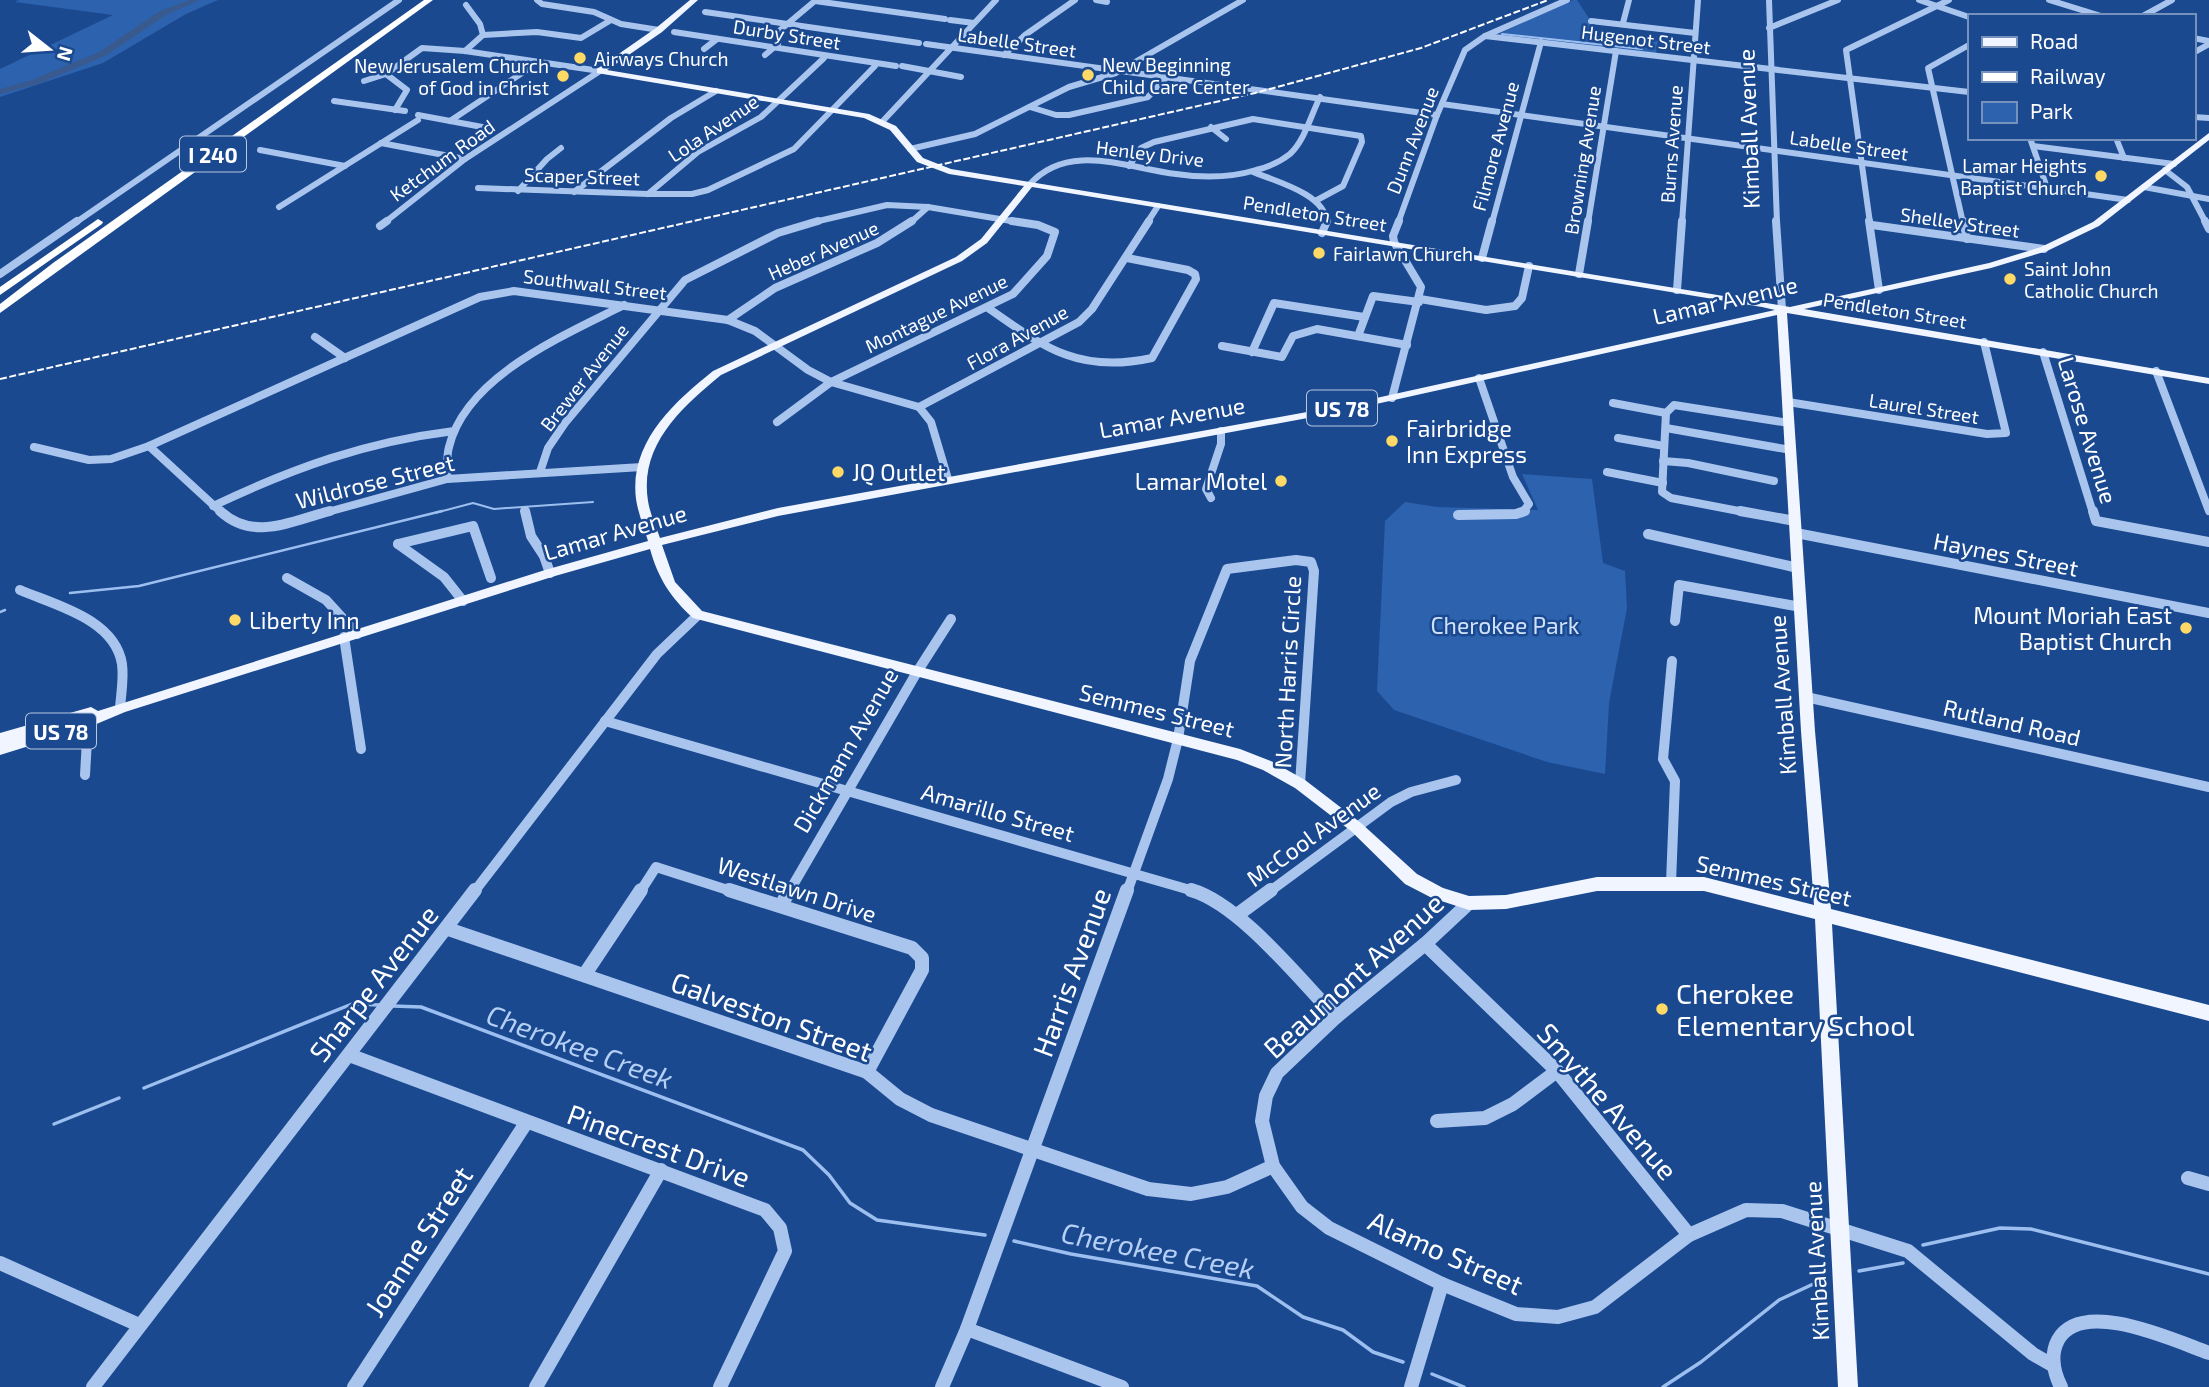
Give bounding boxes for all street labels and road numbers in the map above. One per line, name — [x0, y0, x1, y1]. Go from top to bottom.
street label: Durby Street — [732, 14, 842, 54]
street label: Hugenot Street — [1580, 20, 1712, 58]
street label: Labelle Street — [956, 22, 1078, 62]
street label: Kimball Avenue — [1731, 49, 1765, 209]
street label: Filmore Avenue — [1467, 79, 1523, 213]
street label: Dunn Avenue — [1381, 83, 1443, 197]
street label: Browning Avenue — [1559, 84, 1605, 236]
street label: Burns Avenue — [1655, 84, 1687, 204]
street label: Lola Avenue — [663, 89, 763, 167]
street label: Ketchum Road — [385, 114, 499, 206]
street label: Labelle Street — [1788, 125, 1910, 165]
street label: Henley Drive — [1095, 135, 1205, 171]
road number: I 240 — [180, 136, 246, 172]
street label: Scaper Street — [524, 162, 640, 190]
street label: Pendleton Street — [1242, 190, 1388, 236]
street label: Shelley Street — [1899, 202, 2021, 242]
street label: Heber Avenue — [764, 215, 882, 285]
street label: Southwall Street — [522, 264, 668, 304]
street label: Montague Avenue — [861, 269, 1011, 357]
street label: Lamar Avenue — [1650, 270, 1800, 330]
street label: Pendleton Street — [1822, 287, 1968, 333]
street label: Flora Avenue — [962, 300, 1072, 374]
street label: Brewer Avenue — [535, 319, 633, 435]
street label: Larose Avenue — [2052, 353, 2124, 507]
street label: Laurel Street — [1867, 388, 1981, 428]
street label: Lamar Avenue — [1097, 390, 1247, 444]
road number: US 78 — [1307, 390, 1377, 426]
street label: Wildrose Street — [293, 448, 457, 514]
street label: Lamar Avenue — [540, 498, 690, 566]
street label: Haynes Street — [1931, 526, 2081, 582]
street label: North Harris Circle — [1268, 575, 1306, 769]
street label: Kimball Avenue — [1762, 614, 1802, 776]
street label: Dickmann Avenue — [787, 663, 903, 837]
street label: Semmes Street — [1077, 677, 1238, 743]
street label: Rutland Road — [1941, 693, 2083, 751]
road number: US 78 — [26, 714, 96, 748]
street label: McCool Avenue — [1241, 776, 1385, 892]
street label: Amarillo Street — [918, 777, 1078, 847]
street label: Semmes Street — [1694, 849, 1855, 912]
street label: Westlawn Drive — [714, 850, 880, 928]
street label: Harris Avenue — [1025, 883, 1117, 1061]
street label: Beaumont Avenue — [1256, 885, 1450, 1065]
street label: Sharpe Avenue — [301, 898, 445, 1068]
street label: Galveston Street — [667, 964, 877, 1068]
street label: Smythe Avenue — [1531, 1016, 1685, 1186]
street label: Pinecrest Drive — [563, 1096, 755, 1194]
street label: Joanne Street — [357, 1159, 479, 1323]
street label: Kimball Avenue — [1798, 1180, 1834, 1342]
street label: Alamo Street — [1363, 1203, 1529, 1301]

